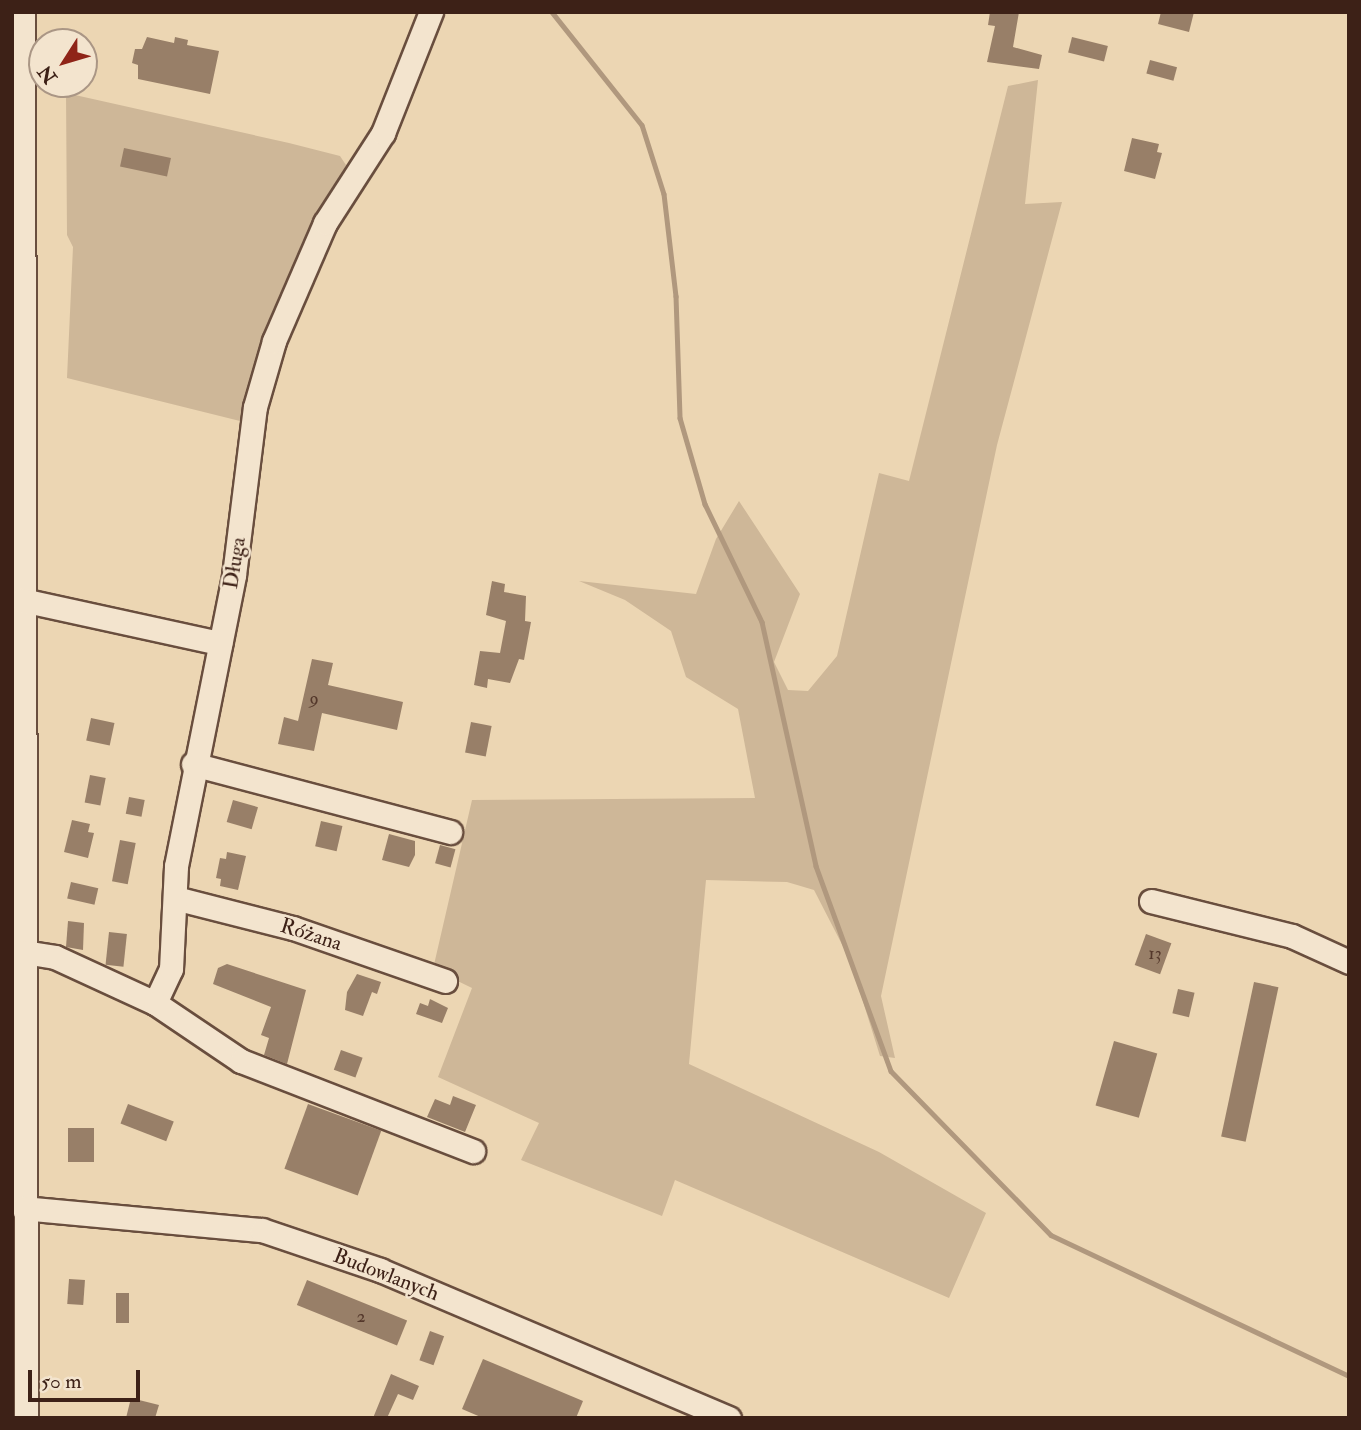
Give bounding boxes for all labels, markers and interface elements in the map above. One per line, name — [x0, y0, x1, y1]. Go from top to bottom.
north arrow — [28, 28, 98, 98]
text: N — [33, 60, 63, 88]
street label: Długa — [218, 535, 252, 591]
house number: 9 — [309, 688, 319, 710]
street label: Różana — [277, 913, 345, 957]
house number: 13 — [1148, 943, 1162, 965]
street label: Budowlanych — [330, 1243, 442, 1307]
house number: 2 — [356, 1306, 366, 1328]
scale bar — [32, 1356, 144, 1400]
text: 50 m — [41, 1368, 82, 1395]

